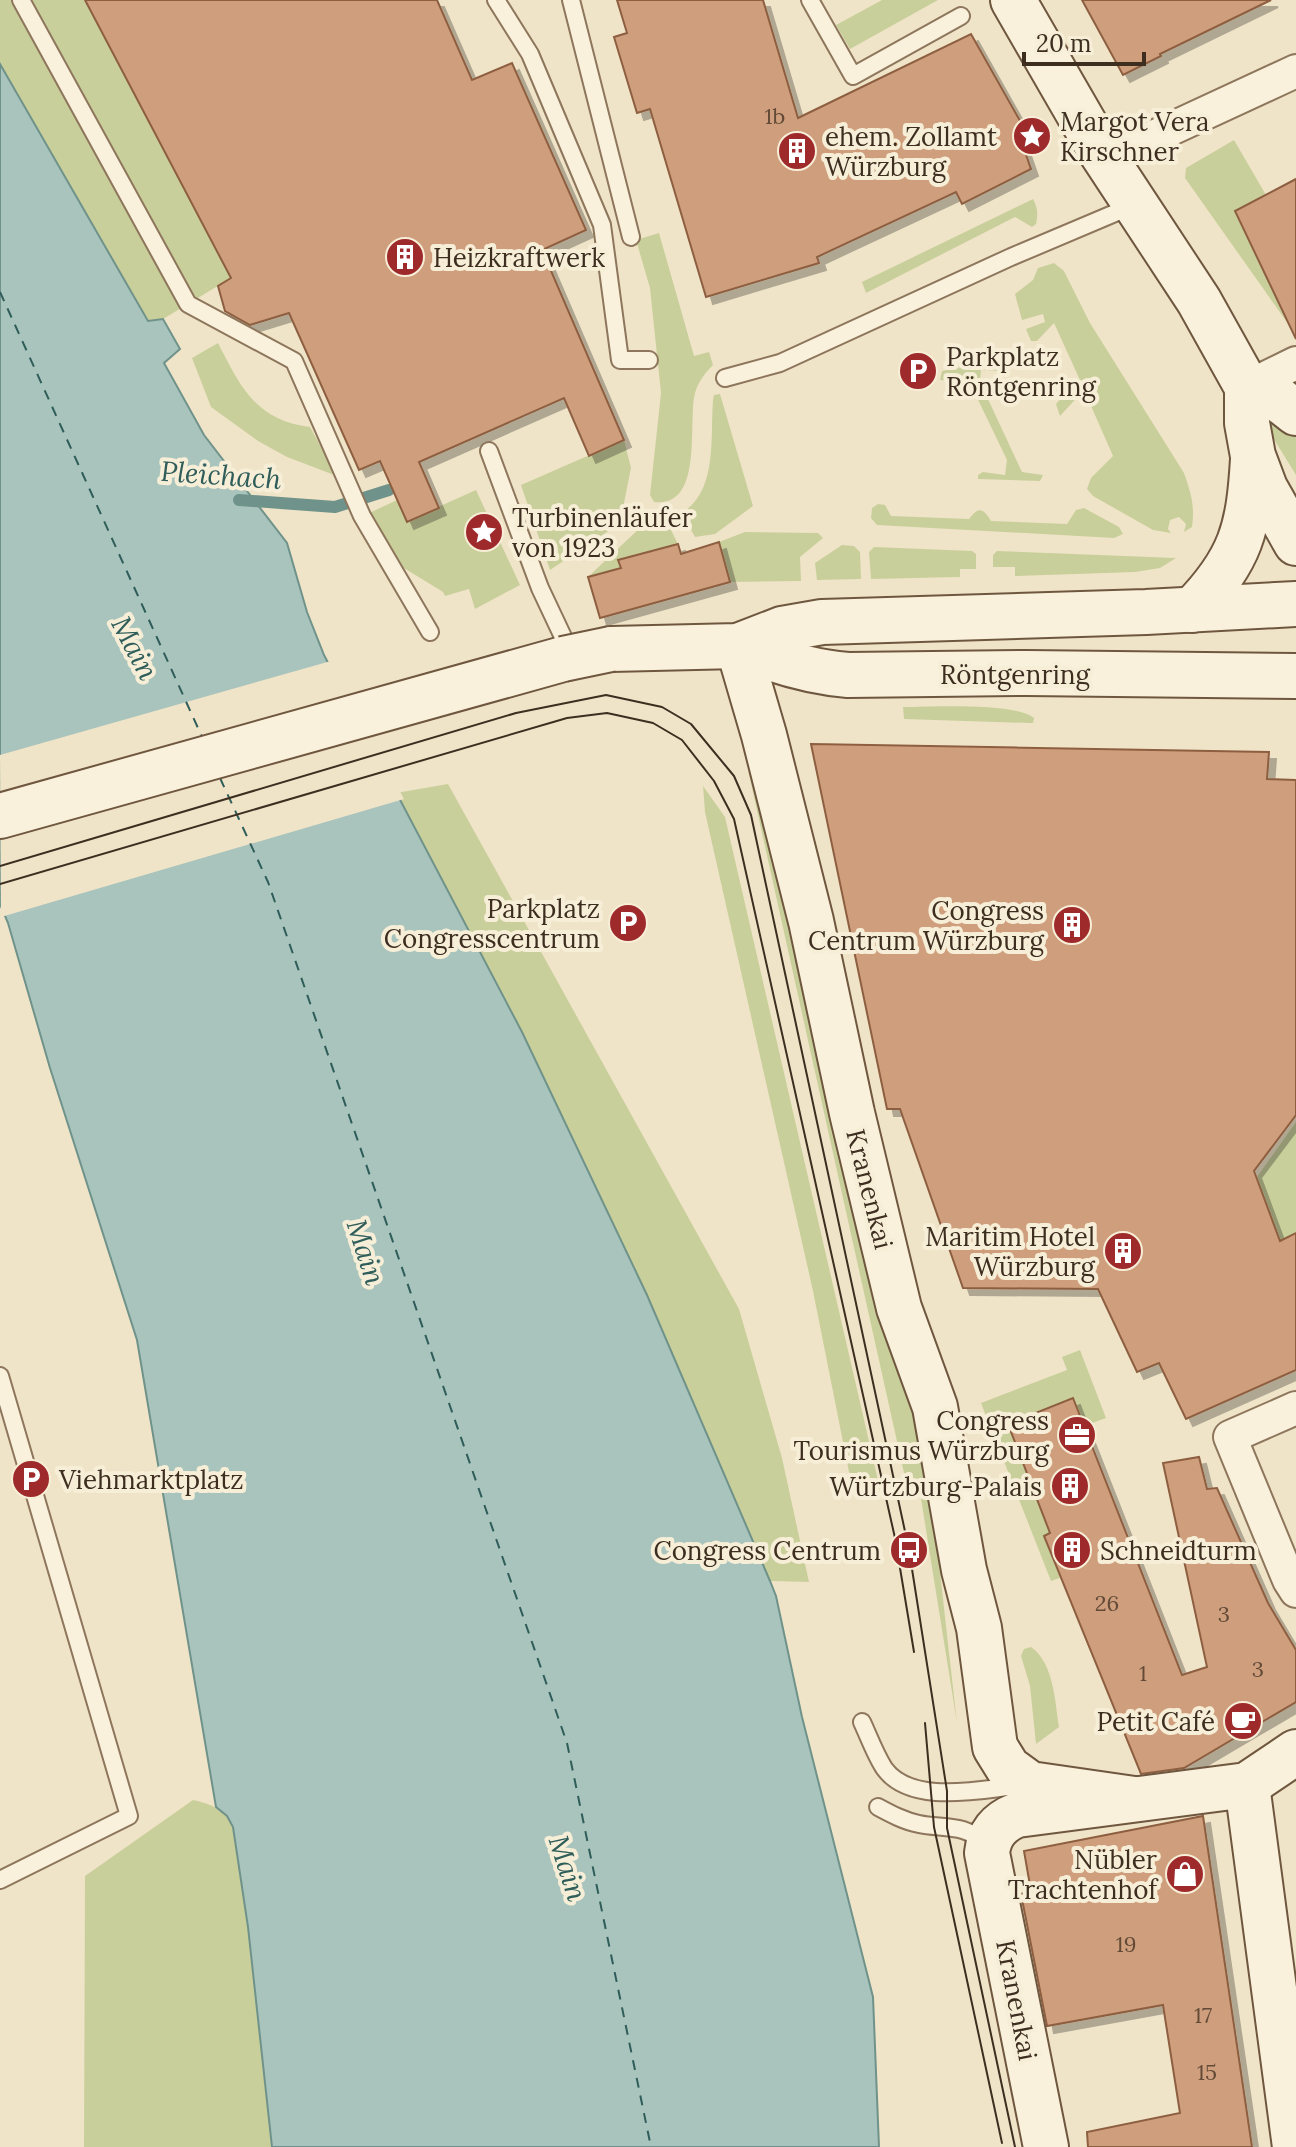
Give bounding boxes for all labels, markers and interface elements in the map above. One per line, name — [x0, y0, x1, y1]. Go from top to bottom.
scale bar — [1024, 16, 1144, 66]
text: 20 m — [1036, 28, 1092, 59]
house number: 1b — [765, 102, 785, 130]
place label: Margot Vera Kirschner — [1060, 105, 1209, 168]
place icon: Margot Vera Kirschner — [1011, 115, 1053, 157]
place label: ehem. Zollamt Würzburg — [825, 120, 997, 183]
building icon: ehem. Zollamt Würzburg — [776, 130, 818, 172]
building icon: Heizkraftwerk — [384, 236, 426, 278]
place label: Heizkraftwerk — [433, 241, 605, 274]
place label: Parkplatz Röntgenring — [946, 340, 1096, 403]
parking icon: Parkplatz Röntgenring — [897, 350, 939, 392]
water label: Pleichach — [159, 453, 283, 497]
place label: Turbinenläufer von 1923 — [512, 501, 694, 564]
place icon: Turbinenläufer von 1923 — [463, 511, 505, 553]
water label: Main — [103, 610, 167, 686]
street label: Röntgenring — [940, 658, 1091, 691]
place label: Parkplatz Congresscentrum — [384, 892, 600, 955]
place label: Congress Centrum Würzburg — [808, 894, 1045, 957]
parking icon: Parkplatz Congresscentrum — [607, 902, 649, 944]
building icon: Congress Centrum Würzburg — [1051, 904, 1093, 946]
street label: Kranenkai — [839, 1126, 901, 1252]
water label: Main — [339, 1215, 393, 1289]
place label: Maritim Hotel Würzburg — [925, 1220, 1096, 1283]
building icon: Maritim Hotel Würzburg — [1102, 1230, 1144, 1272]
place label: Congress Tourismus Würzburg — [793, 1404, 1050, 1467]
office icon: Congress Tourismus Würzburg — [1056, 1414, 1098, 1456]
parking icon: Viehmarktplatz — [10, 1458, 52, 1500]
place label: Viehmarktplatz — [58, 1463, 244, 1496]
building icon: Würtzburg-Palais — [1049, 1465, 1091, 1507]
place label: Würtzburg-Palais — [829, 1470, 1042, 1503]
bus stop icon: Congress Centrum — [888, 1529, 930, 1571]
building icon: Schneidturm — [1051, 1529, 1093, 1571]
place label: Congress Centrum — [653, 1534, 881, 1567]
place label: Schneidturm — [1100, 1534, 1257, 1567]
house number: 26 — [1095, 1589, 1119, 1617]
house number: 3 — [1218, 1600, 1230, 1628]
house number: 3 — [1252, 1655, 1264, 1683]
house number: 1 — [1139, 1659, 1147, 1687]
cafe icon: Petit Café — [1222, 1700, 1264, 1742]
place label: Petit Café — [1097, 1705, 1215, 1738]
water label: Main — [541, 1831, 595, 1905]
place label: Nübler Trachtenhof — [1008, 1843, 1159, 1906]
shop icon: Nübler Trachtenhof — [1164, 1853, 1206, 1895]
house number: 19 — [1116, 1930, 1136, 1958]
street label: Kranenkai — [989, 1937, 1045, 2063]
house number: 17 — [1194, 2001, 1212, 2029]
house number: 15 — [1197, 2058, 1217, 2086]

